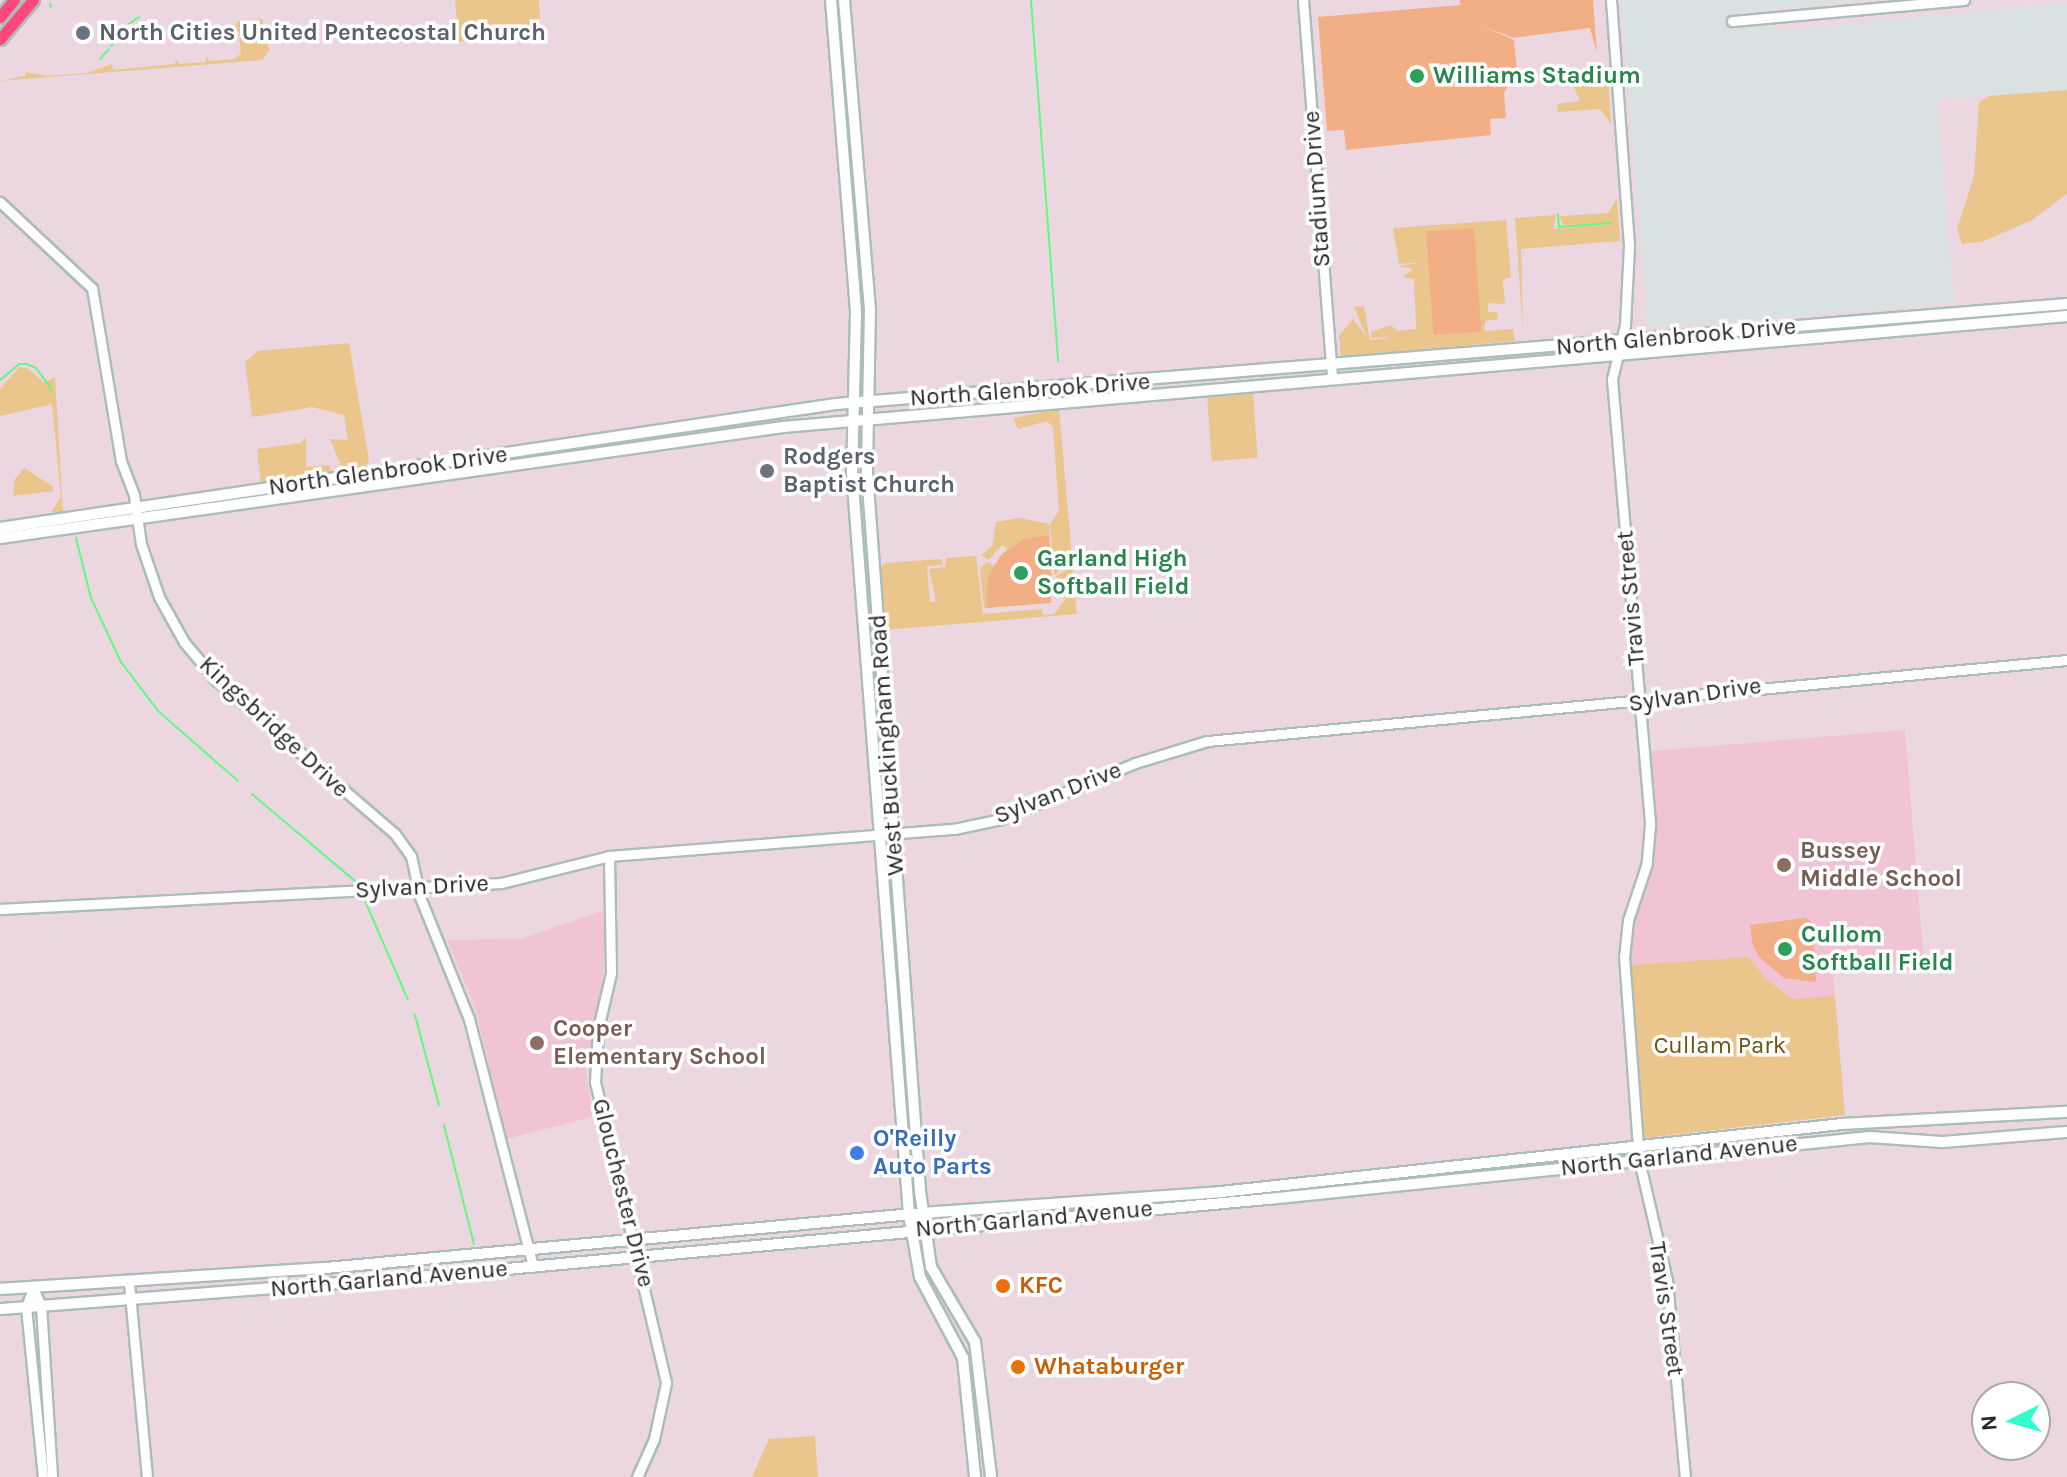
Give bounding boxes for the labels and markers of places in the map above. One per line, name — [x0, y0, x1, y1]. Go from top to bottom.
place label: North Cities United Pentecostal Church — [99, 19, 546, 47]
marker: North Cities United Pentecostal Church — [74, 24, 92, 42]
place label: Williams Stadium — [1433, 62, 1641, 90]
marker: Williams Stadium — [1408, 67, 1426, 85]
place label: Rodgers Baptist Church — [783, 443, 955, 499]
marker: Rodgers Baptist Church — [758, 462, 776, 480]
place label: Garland High Softball Field — [1037, 545, 1189, 601]
marker: Garland High Softball Field — [1012, 564, 1030, 582]
place label: Bussey Middle School — [1800, 837, 1962, 893]
marker: Bussey Middle School — [1775, 856, 1793, 874]
place label: Cullom Softball Field — [1801, 921, 1953, 977]
marker: Cullom Softball Field — [1776, 940, 1794, 958]
place label: Cooper Elementary School — [553, 1015, 766, 1071]
marker: Cooper Elementary School — [528, 1034, 546, 1052]
place label: O'Reilly Auto Parts — [873, 1125, 992, 1181]
marker: O'Reilly Auto Parts — [848, 1144, 866, 1162]
place label: KFC — [1019, 1272, 1063, 1300]
marker: KFC — [994, 1277, 1012, 1295]
place label: Whataburger — [1034, 1353, 1184, 1381]
marker: Whataburger — [1009, 1358, 1027, 1376]

